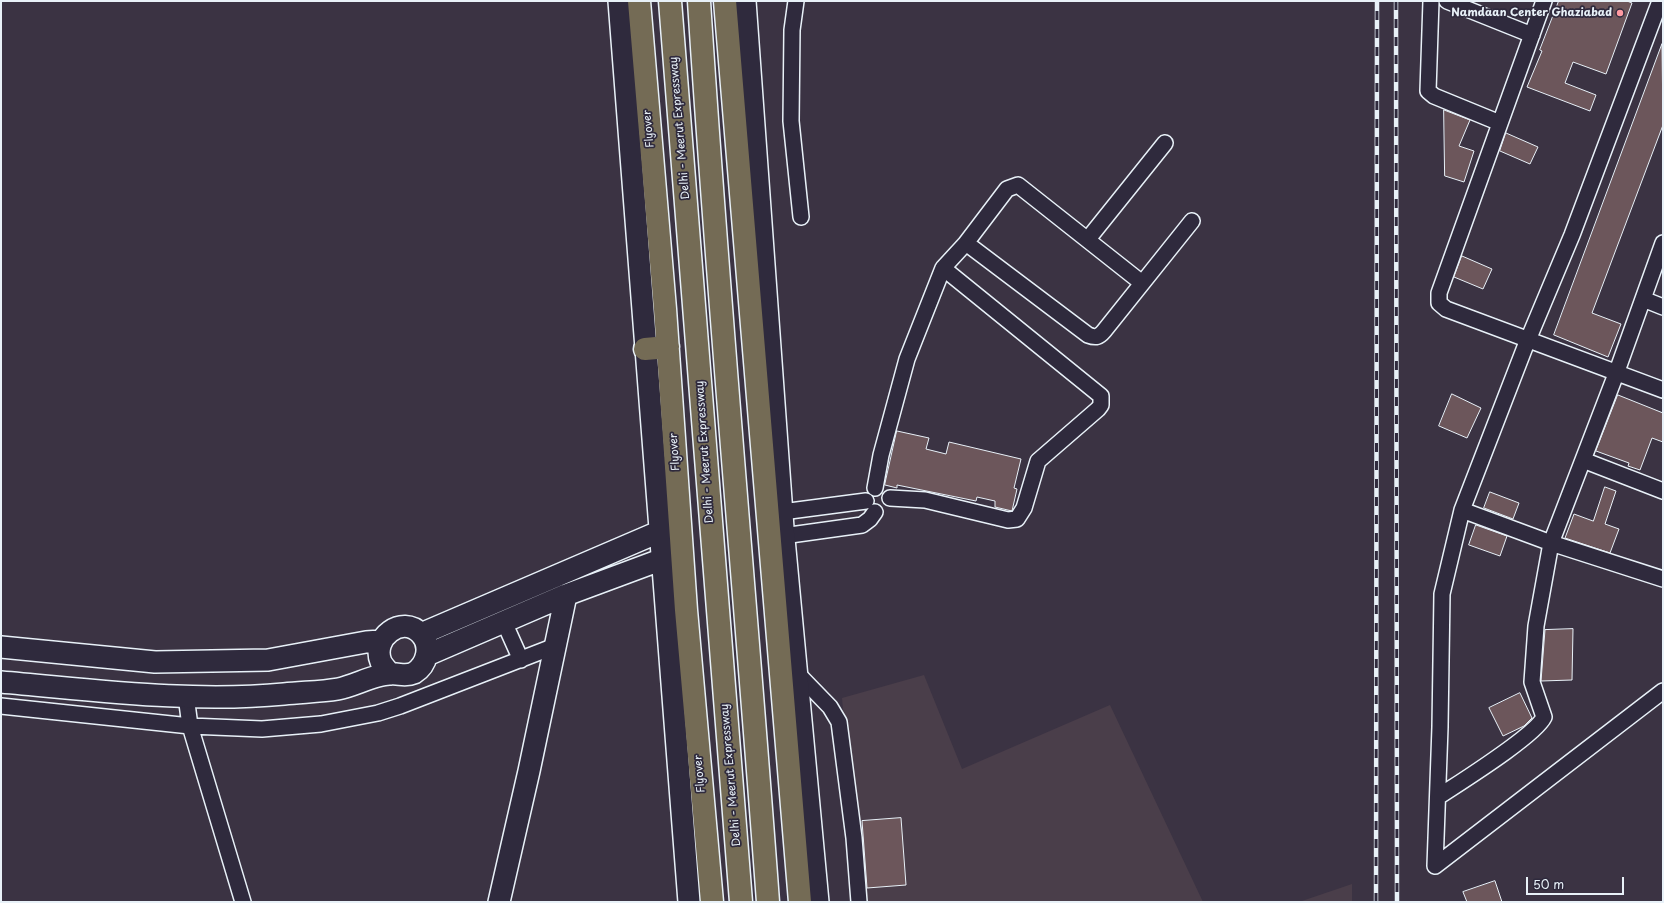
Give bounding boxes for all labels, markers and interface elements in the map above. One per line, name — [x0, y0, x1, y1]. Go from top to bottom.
place label: Namdaan Center Ghaziabad — [1451, 6, 1612, 20]
marker: Namdaan Center Ghaziabad — [1615, 8, 1625, 18]
street label: Delhi - Meerut Expressway — [667, 56, 693, 200]
street label: Flyover — [641, 110, 657, 148]
street label: Delhi - Meerut Expressway — [693, 380, 717, 524]
street label: Flyover — [667, 433, 683, 471]
street label: Delhi - Meerut Expressway — [718, 703, 744, 847]
street label: Flyover — [692, 755, 708, 793]
scale bar — [1528, 869, 1626, 895]
text: 50 m — [1533, 875, 1564, 893]

